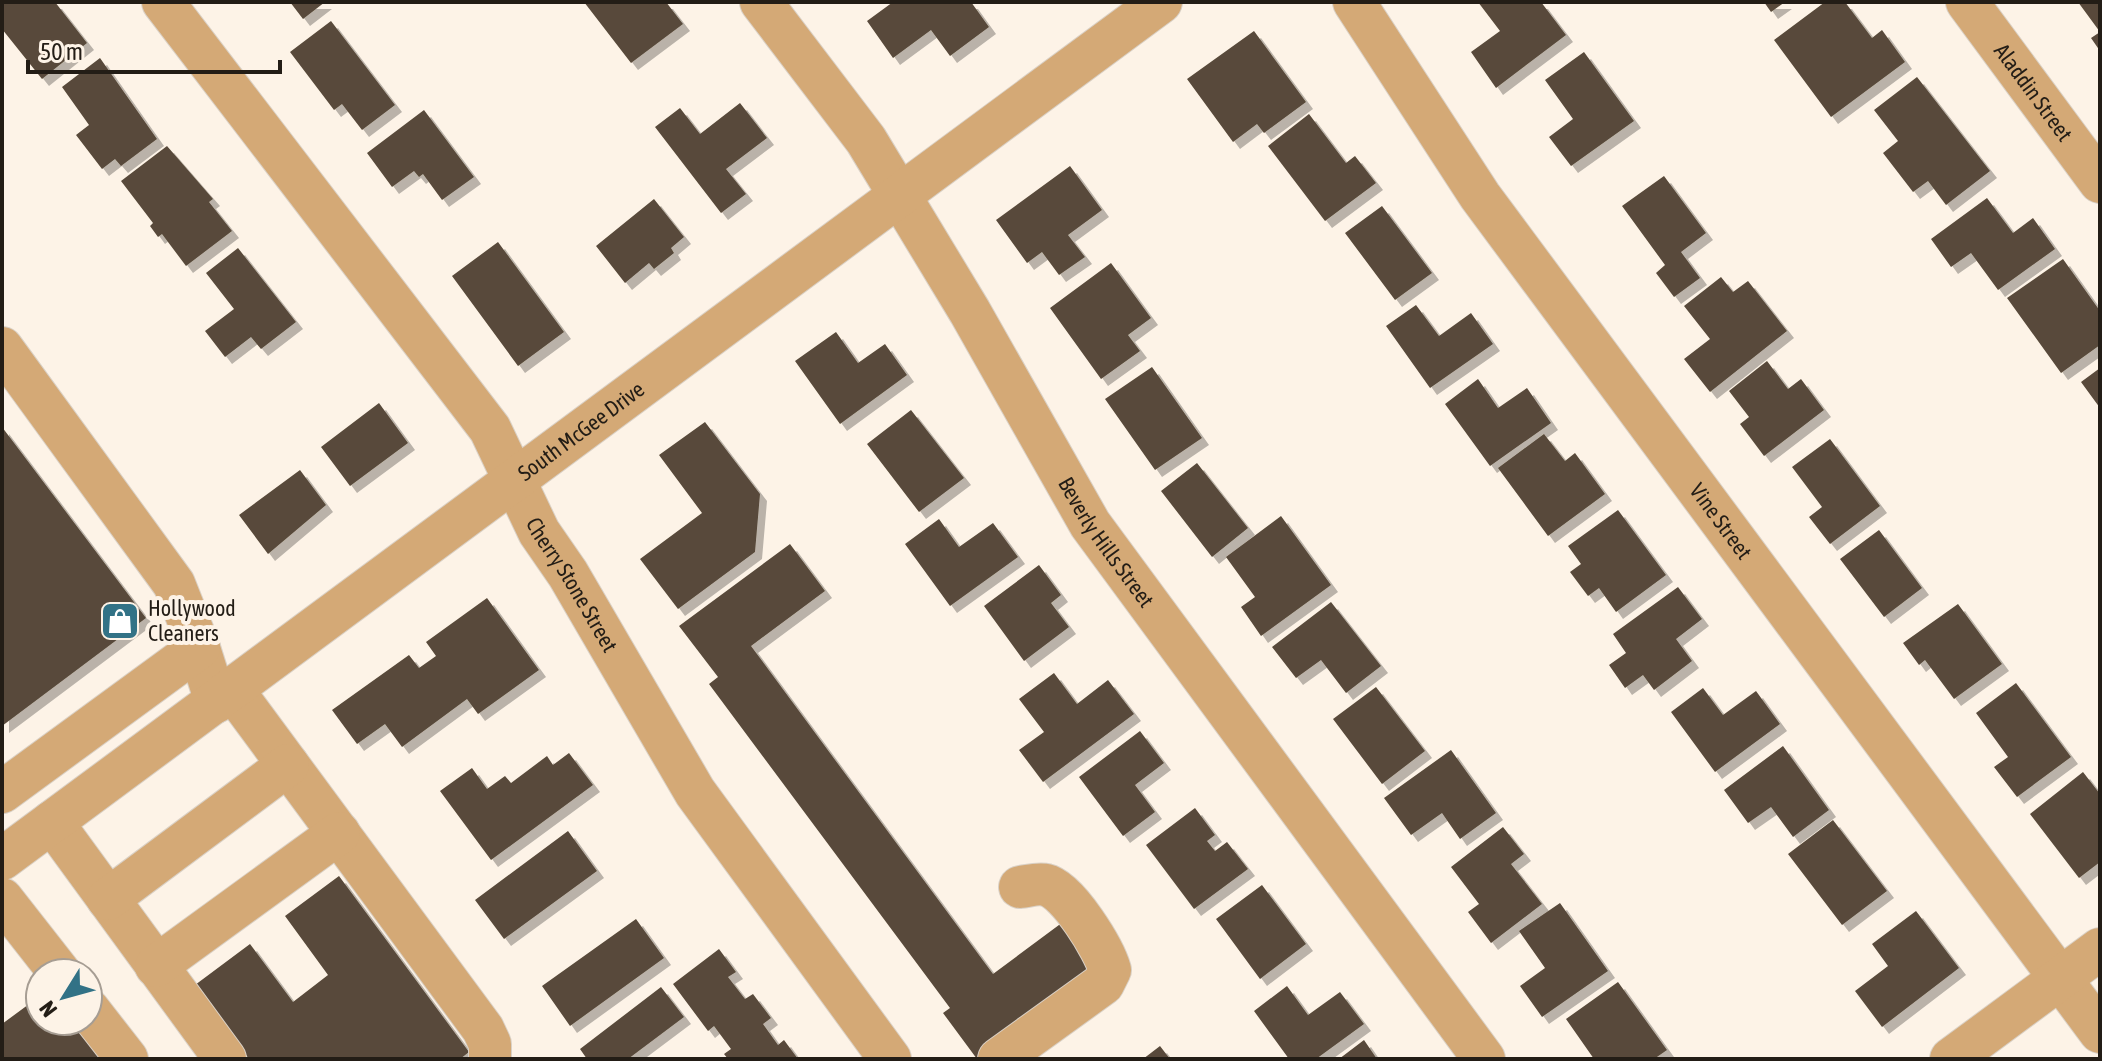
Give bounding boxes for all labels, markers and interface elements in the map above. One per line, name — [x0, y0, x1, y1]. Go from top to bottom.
scale bar — [28, 24, 280, 74]
text: 50 m — [40, 38, 83, 65]
street label: Aladdin Street — [1989, 38, 2078, 146]
street label: South McGee Drive — [513, 376, 649, 486]
street label: Beverly Hills Street — [1053, 472, 1160, 612]
street label: Vine Street — [1684, 478, 1758, 564]
street label: Cherry Stone Street — [521, 513, 623, 656]
place label: Hollywood Cleaners — [148, 595, 236, 646]
shop icon: Hollywood Cleaners — [99, 600, 141, 642]
north arrow — [24, 957, 104, 1037]
text: N — [34, 996, 62, 1022]

